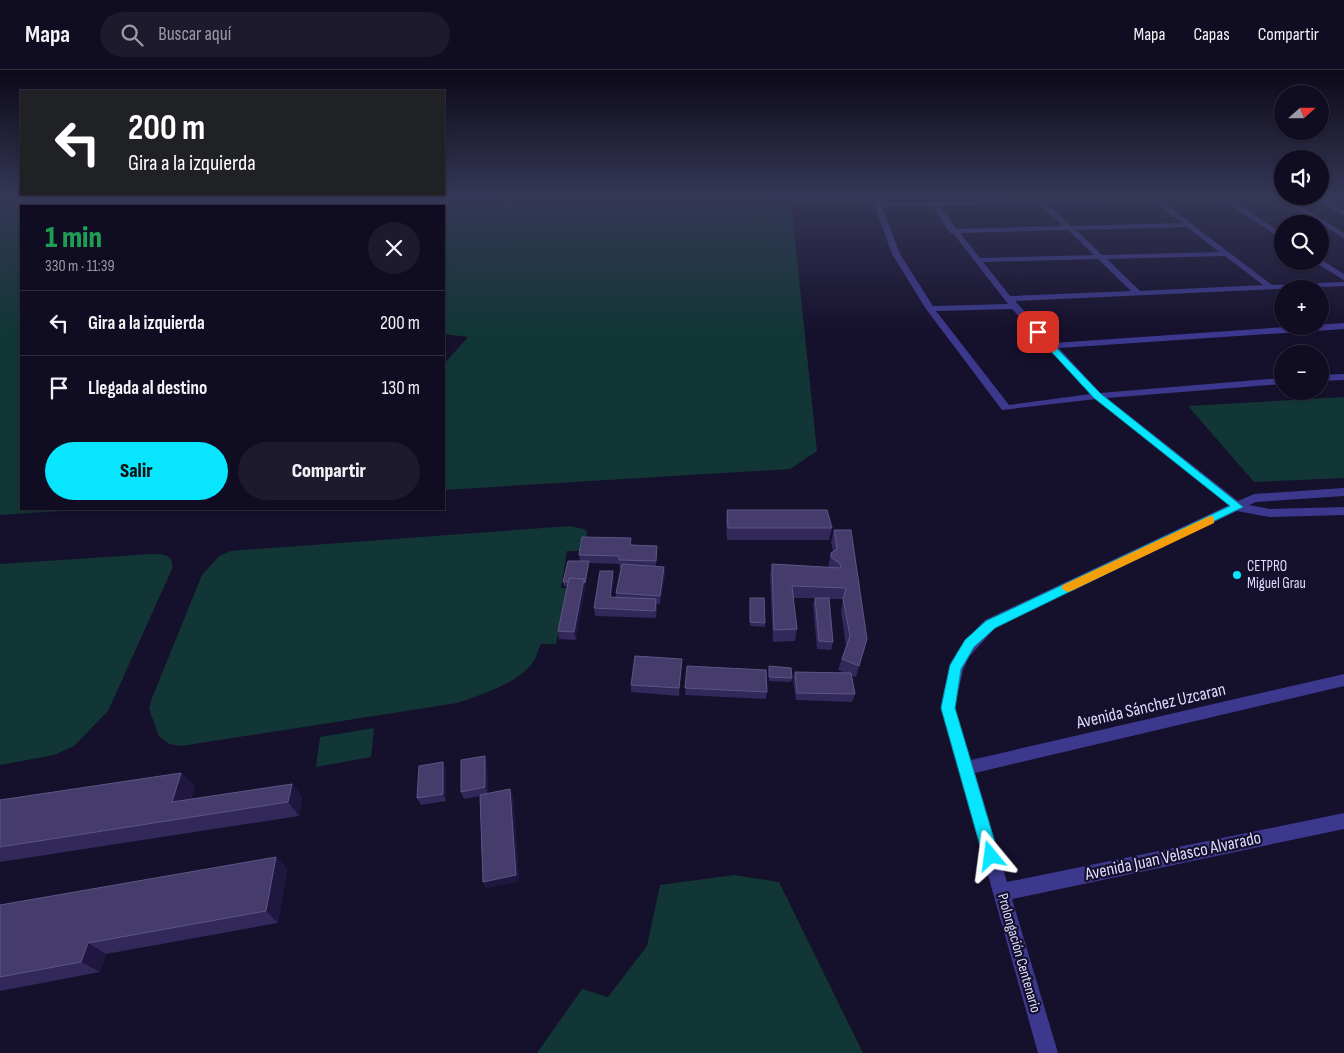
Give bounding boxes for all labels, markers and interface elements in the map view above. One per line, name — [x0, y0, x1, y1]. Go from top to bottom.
search box — [100, 12, 450, 57]
text: Mapa — [25, 20, 70, 49]
icon: search — [118, 21, 146, 49]
text: Buscar aquí — [158, 23, 231, 46]
text: Mapa — [1133, 24, 1165, 45]
text: Capas — [1193, 24, 1230, 45]
text: Compartir — [1258, 24, 1319, 45]
north arrow — [1274, 85, 1329, 140]
map controls — [1274, 85, 1329, 400]
text: 200 m — [128, 107, 205, 150]
icon: left — [45, 110, 110, 175]
text: Gira a la izquierda — [128, 150, 256, 177]
button: sound — [1274, 150, 1329, 205]
button: search — [1274, 215, 1329, 270]
text: 1 min — [45, 220, 102, 256]
button: close — [368, 222, 420, 274]
text: 330 m · 11:39 — [45, 257, 115, 276]
button: + — [1274, 280, 1329, 335]
icon: left — [45, 309, 73, 337]
pin — [1017, 311, 1059, 353]
text: Gira a la izquierda — [88, 312, 205, 335]
text: 200 m — [380, 312, 420, 335]
icon: arrive — [1024, 318, 1052, 346]
button: − — [1274, 345, 1329, 400]
icon: arrive — [45, 374, 73, 402]
text: Llegada al destino — [88, 377, 207, 400]
text: 130 m — [382, 377, 420, 400]
button: Salir — [45, 442, 228, 500]
button: Compartir — [238, 442, 420, 500]
place label: CETPRO Miguel Grau — [1247, 557, 1306, 593]
marker: CETPRO Miguel Grau — [1231, 569, 1243, 581]
street label: Avenida Sánchez Uzcaran — [1073, 679, 1228, 734]
street label: Avenida Juan Velasco Alvarado — [1082, 827, 1263, 885]
position arrow — [964, 829, 1016, 881]
street label: Prolongación Centenario — [993, 891, 1045, 1015]

